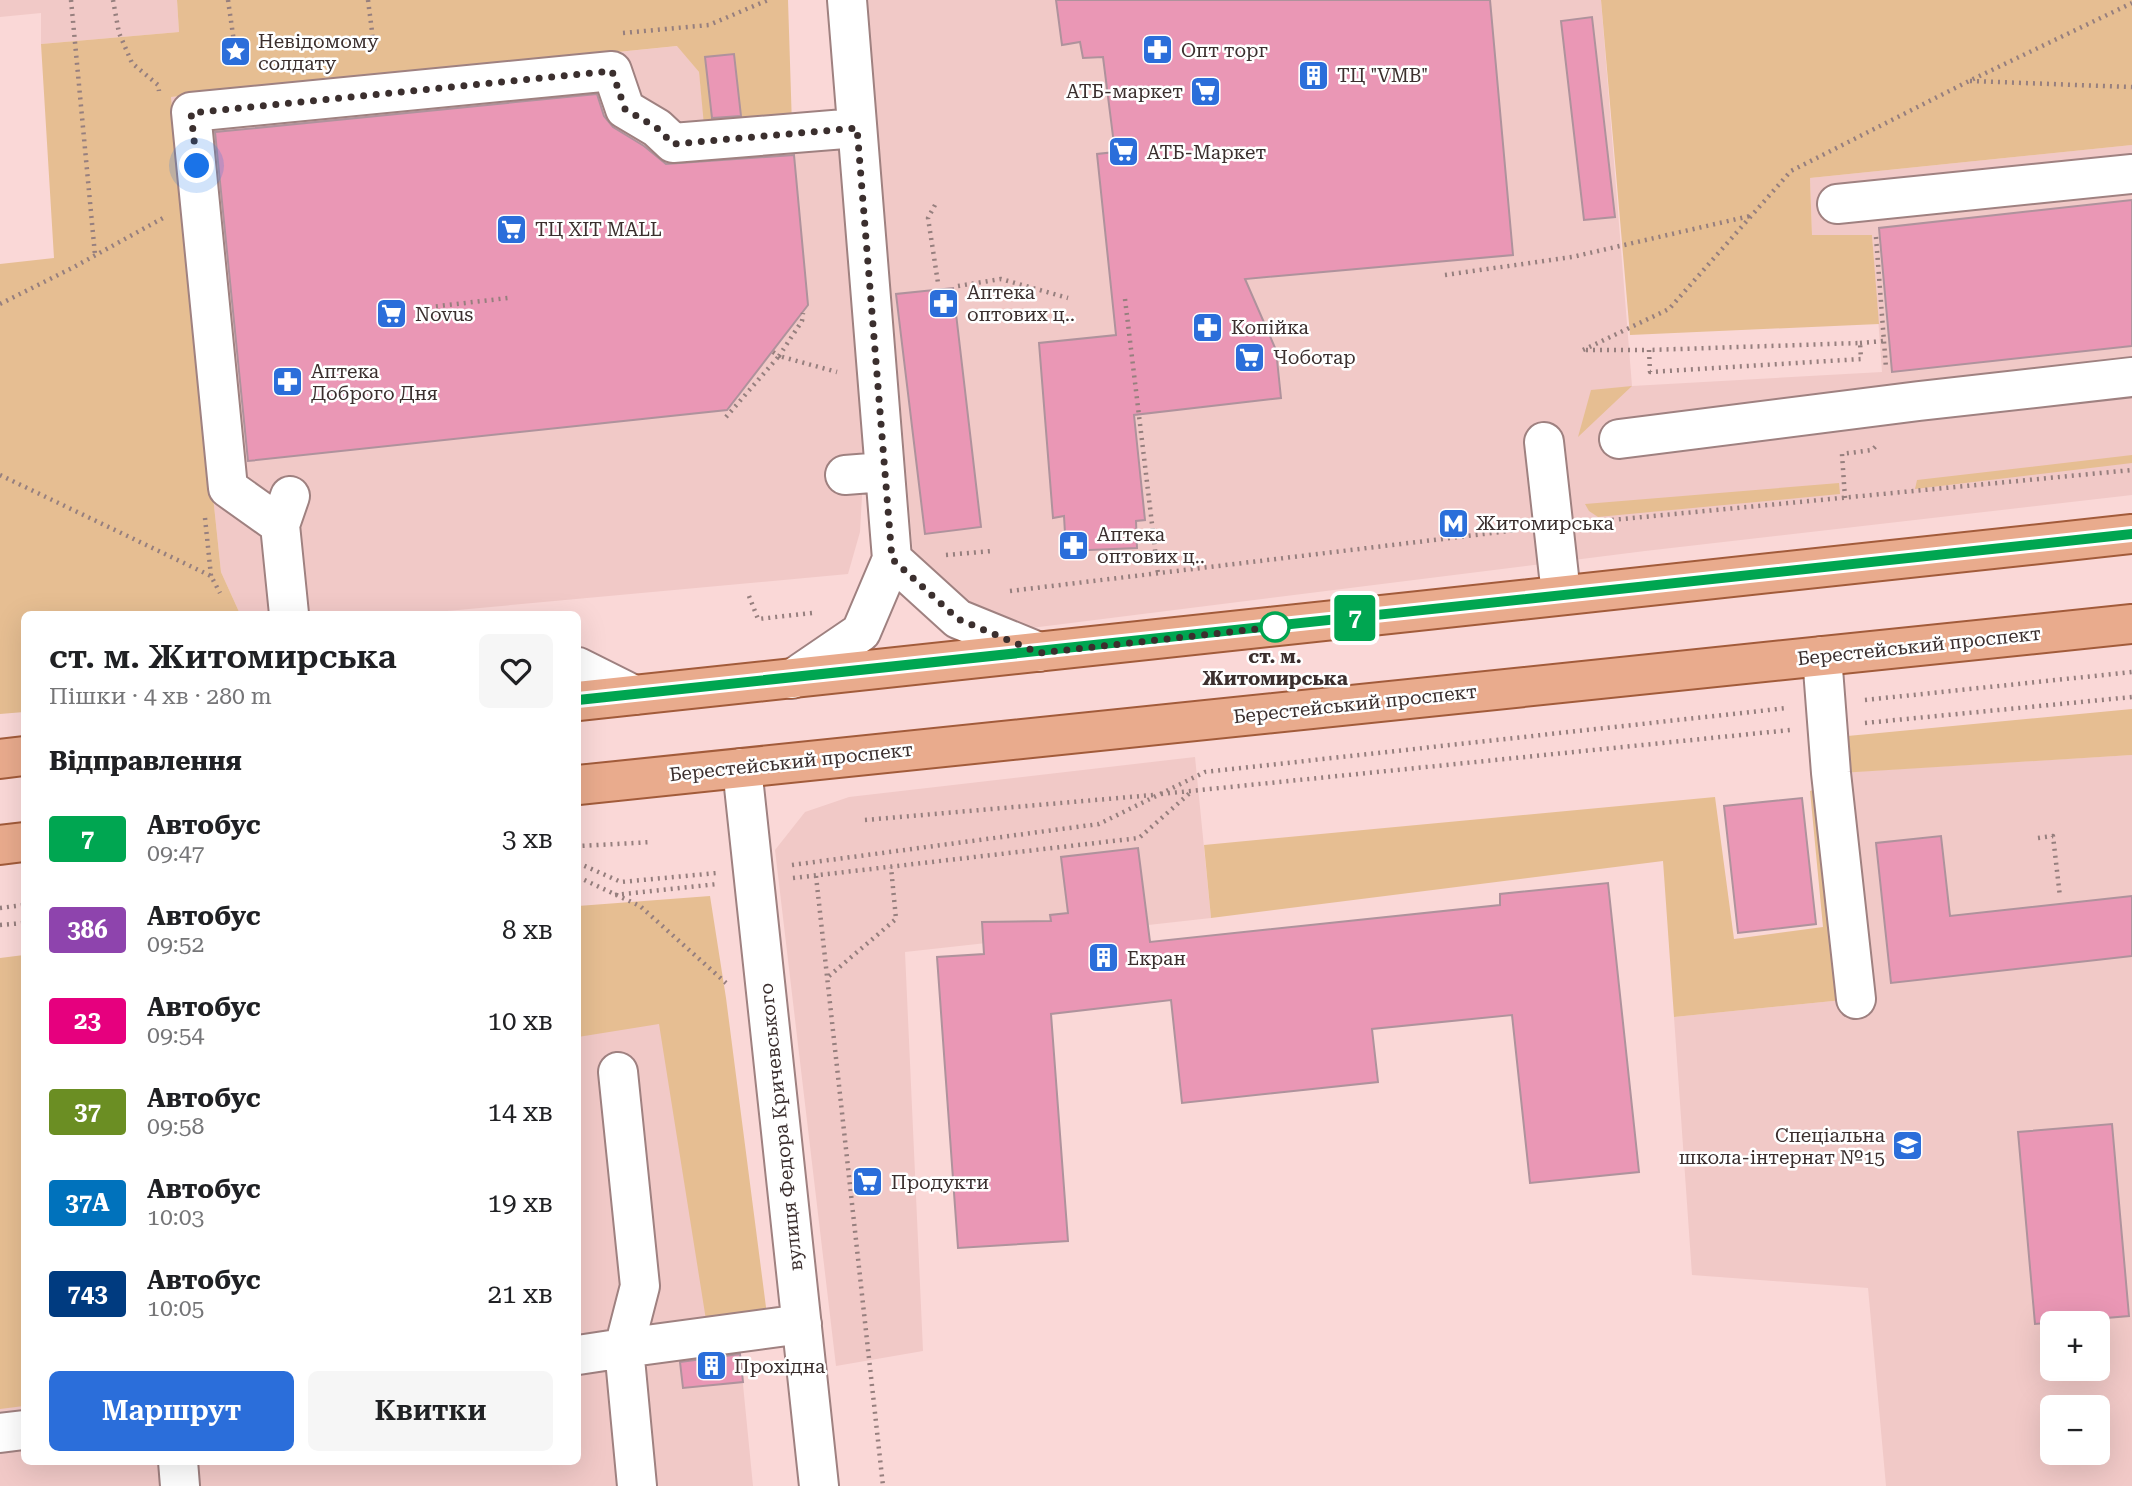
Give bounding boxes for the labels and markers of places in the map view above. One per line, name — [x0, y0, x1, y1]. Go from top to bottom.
place label: Невідомому солдату — [258, 30, 379, 75]
pharmacy icon: Опт торг — [1141, 33, 1175, 67]
place icon: Невідомому солдату — [218, 35, 252, 69]
place label: Опт торг — [1181, 39, 1268, 62]
building icon: ТЦ "VMB" — [1297, 58, 1331, 92]
place label: ТЦ "VMB" — [1337, 64, 1428, 87]
supermarket icon: АТБ-маркет — [1189, 74, 1223, 108]
place label: АТБ-маркет — [1066, 80, 1183, 103]
supermarket icon: АТБ-Маркет — [1107, 135, 1141, 169]
place label: АТБ-Маркет — [1147, 141, 1266, 164]
supermarket icon: ТЦ ХІТ MALL — [495, 212, 529, 246]
place label: ТЦ ХІТ MALL — [535, 218, 662, 241]
place label: Аптека оптових ц.. — [967, 281, 1075, 326]
pharmacy icon: Аптека оптових ц.. — [927, 286, 961, 320]
supermarket icon: Novus — [375, 297, 409, 331]
place label: Novus — [415, 303, 473, 326]
pharmacy icon: Копійка — [1191, 310, 1225, 344]
place label: Копійка — [1231, 316, 1309, 339]
supermarket icon: Чоботар — [1233, 340, 1267, 374]
place label: Чоботар — [1273, 346, 1356, 369]
place label: Аптека Доброго Дня — [311, 360, 438, 405]
pharmacy icon: Аптека Доброго Дня — [271, 365, 305, 399]
metro station icon: Житомирська — [1436, 506, 1470, 540]
place label: Житомирська — [1476, 512, 1614, 535]
place label: Аптека оптових ц‥ — [1097, 523, 1205, 568]
pharmacy icon: Аптека оптових ц‥ — [1057, 528, 1091, 562]
marker: ст. м. Житомирська — [1260, 612, 1290, 642]
place label: ст. м. Житомирська — [1202, 645, 1348, 690]
building icon: Екран — [1087, 941, 1121, 975]
place label: Екран — [1127, 947, 1186, 970]
place label: Спеціальна школа-інтернат №15 — [1679, 1124, 1886, 1169]
school or university icon: Спеціальна школа-інтернат №15 — [1891, 1129, 1925, 1163]
supermarket icon: Продукти — [851, 1165, 885, 1199]
place label: Продукти — [891, 1171, 989, 1194]
building icon: Прохідна — [694, 1349, 728, 1383]
place label: Прохідна — [734, 1355, 826, 1378]

